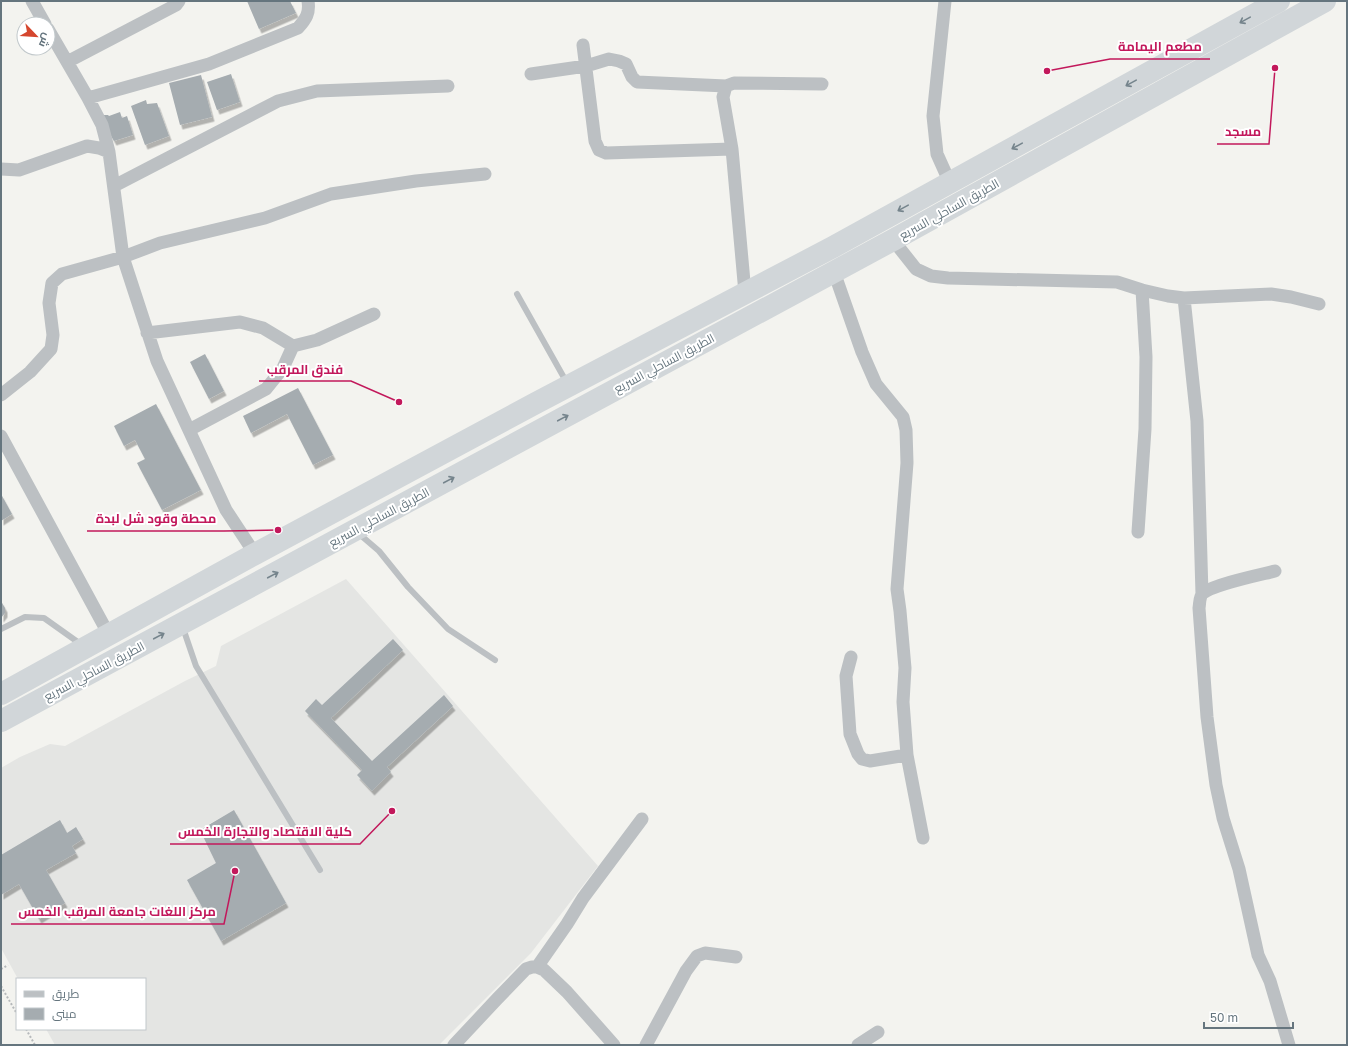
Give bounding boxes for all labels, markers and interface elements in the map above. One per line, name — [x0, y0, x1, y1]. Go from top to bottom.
north arrow — [16, 16, 56, 56]
one-way arrow — [1239, 16, 1251, 24]
text: ش — [36, 31, 54, 50]
callout: مطعم اليمامة — [1110, 34, 1210, 59]
text: مطعم اليمامة — [1118, 38, 1202, 56]
one-way arrow — [1125, 79, 1137, 87]
callout: مسجد — [1217, 119, 1269, 144]
text: مسجد — [1225, 123, 1261, 139]
one-way arrow — [1011, 142, 1023, 150]
street label: الطريق الساحلي السريع — [897, 175, 1003, 245]
one-way arrow — [898, 205, 910, 213]
street label: الطريق الساحلي السريع — [611, 330, 718, 398]
callout: فندق المرقب — [259, 356, 351, 381]
text: فندق المرقب — [267, 361, 343, 378]
one-way arrow — [557, 414, 569, 421]
one-way arrow — [443, 475, 455, 483]
street label: الطريق الساحلي السريع — [326, 484, 433, 552]
callout: محطة وقود شل لبدة — [87, 506, 224, 531]
text: محطة وقود شل لبدة — [96, 510, 216, 527]
one-way arrow — [267, 570, 279, 578]
one-way arrow — [152, 632, 164, 640]
street label: الطريق الساحلي السريع — [41, 638, 148, 706]
callout: كلية الاقتصاد والتجارة الخمس — [170, 819, 360, 844]
text: كلية الاقتصاد والتجارة الخمس — [178, 823, 352, 840]
callout: مركز اللغات جامعة المرقب الخمس — [11, 899, 224, 924]
text: مركز اللغات جامعة المرقب الخمس — [18, 903, 216, 919]
legend — [16, 978, 146, 1030]
text: طريق — [52, 986, 80, 1001]
scale bar — [1204, 1004, 1293, 1030]
text: مبنى — [52, 1006, 77, 1021]
text: 50 m — [1210, 1010, 1238, 1025]

